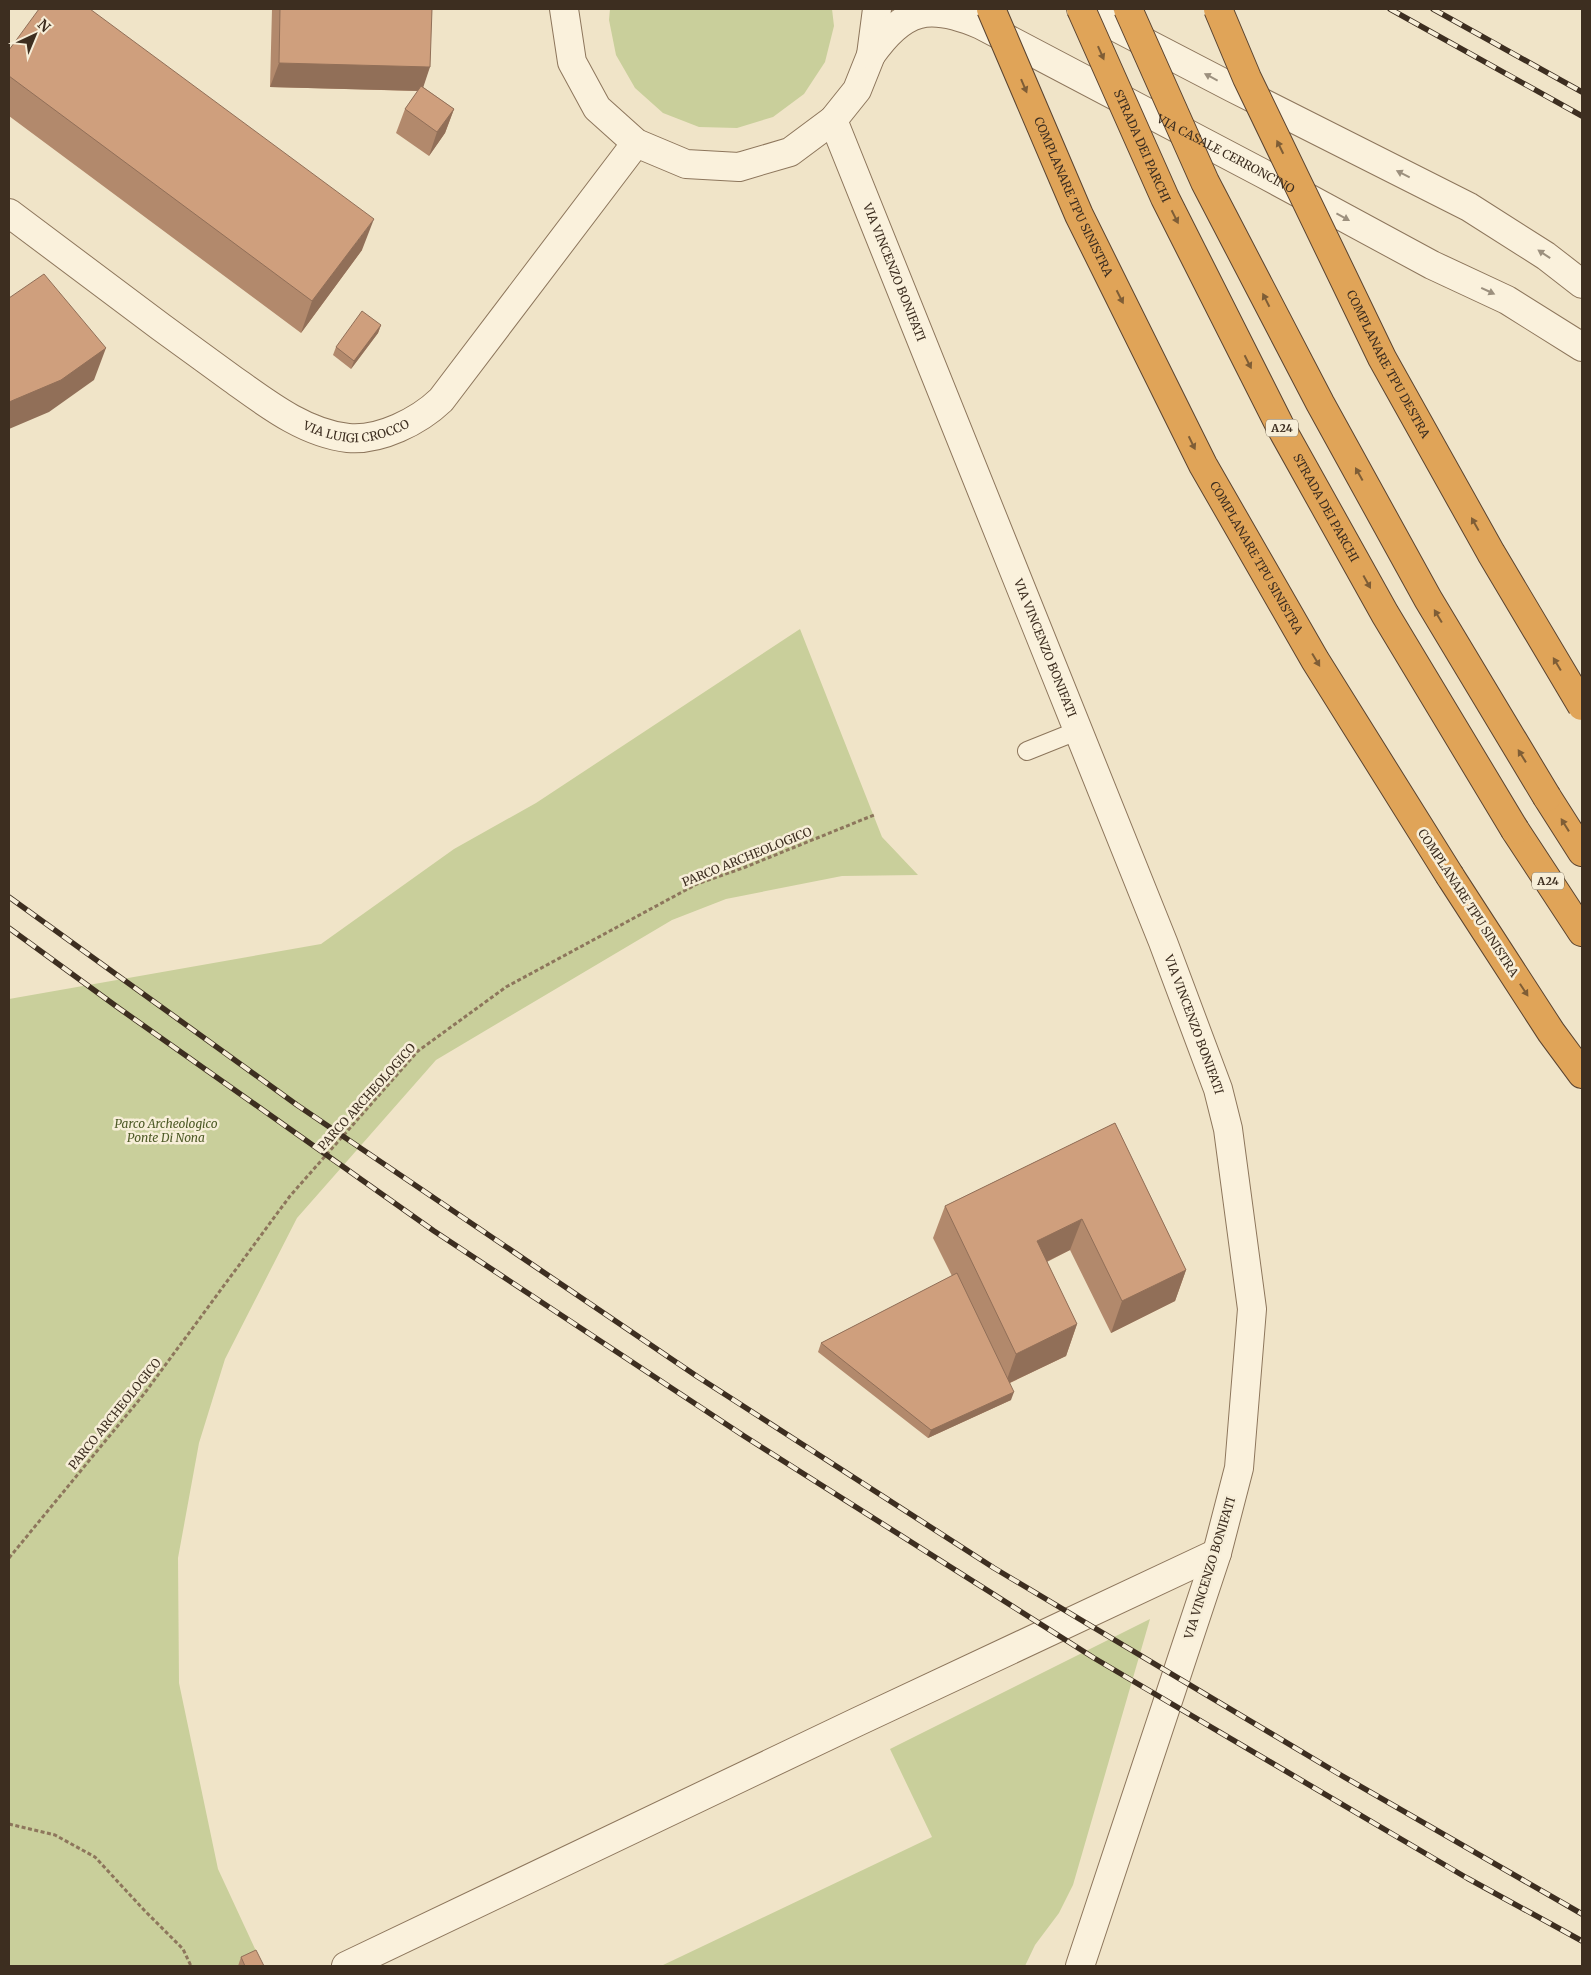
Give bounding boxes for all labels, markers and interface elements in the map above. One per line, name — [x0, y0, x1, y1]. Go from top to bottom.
north arrow — [10, 10, 60, 60]
text: N — [34, 15, 54, 36]
one-way arrow — [1097, 46, 1105, 60]
one-way arrow — [1204, 73, 1218, 81]
one-way arrow — [1021, 79, 1029, 93]
street label: STRADA DEI PARCHI — [1111, 87, 1174, 205]
street label: VIA CASALE CERRONCINO — [1154, 111, 1298, 196]
street label: COMPLANARE TPU SINISTRA — [1031, 115, 1117, 279]
one-way arrow — [1276, 140, 1284, 154]
one-way arrow — [1395, 170, 1410, 178]
street label: VIA VINCENZO BONIFATI — [860, 200, 929, 343]
one-way arrow — [1171, 210, 1179, 225]
one-way arrow — [1336, 213, 1351, 221]
one-way arrow — [1537, 250, 1550, 259]
street label: COMPLANARE TPU DESTRA — [1343, 288, 1434, 441]
one-way arrow — [1481, 288, 1495, 296]
one-way arrow — [1116, 290, 1124, 305]
one-way arrow — [1262, 293, 1270, 307]
one-way arrow — [1244, 355, 1252, 369]
street label: VIA LUIGI CROCCO — [301, 414, 411, 428]
text: VIA LUIGI CROCCO — [300, 416, 412, 445]
road number: A24 — [1266, 419, 1298, 436]
one-way arrow — [1188, 436, 1196, 450]
street label: STRADA DEI PARCHI — [1290, 451, 1362, 564]
one-way arrow — [1355, 467, 1363, 482]
street label: COMPLANARE TPU SINISTRA — [1207, 478, 1307, 637]
one-way arrow — [1471, 517, 1479, 532]
one-way arrow — [1363, 575, 1372, 589]
street label: VIA VINCENZO BONIFATI — [1011, 576, 1080, 719]
one-way arrow — [1433, 610, 1442, 623]
one-way arrow — [1311, 654, 1320, 667]
one-way arrow — [1553, 658, 1562, 671]
one-way arrow — [1517, 749, 1526, 762]
one-way arrow — [1560, 818, 1569, 831]
street label: PARCO ARCHEOLOGICO — [680, 823, 814, 889]
street label: COMPLANARE TPU SINISTRA — [1415, 826, 1522, 980]
road number: A24 — [1532, 872, 1564, 889]
street label: VIA VINCENZO BONIFATI — [1161, 952, 1227, 1096]
one-way arrow — [1519, 983, 1529, 997]
street label: PARCO ARCHEOLOGICO — [315, 1040, 419, 1153]
park label: Parco Archeologico Ponte Di Nona — [114, 1116, 218, 1145]
street label: PARCO ARCHEOLOGICO — [65, 1355, 164, 1472]
street label: VIA VINCENZO BONIFATI — [1180, 1495, 1238, 1642]

